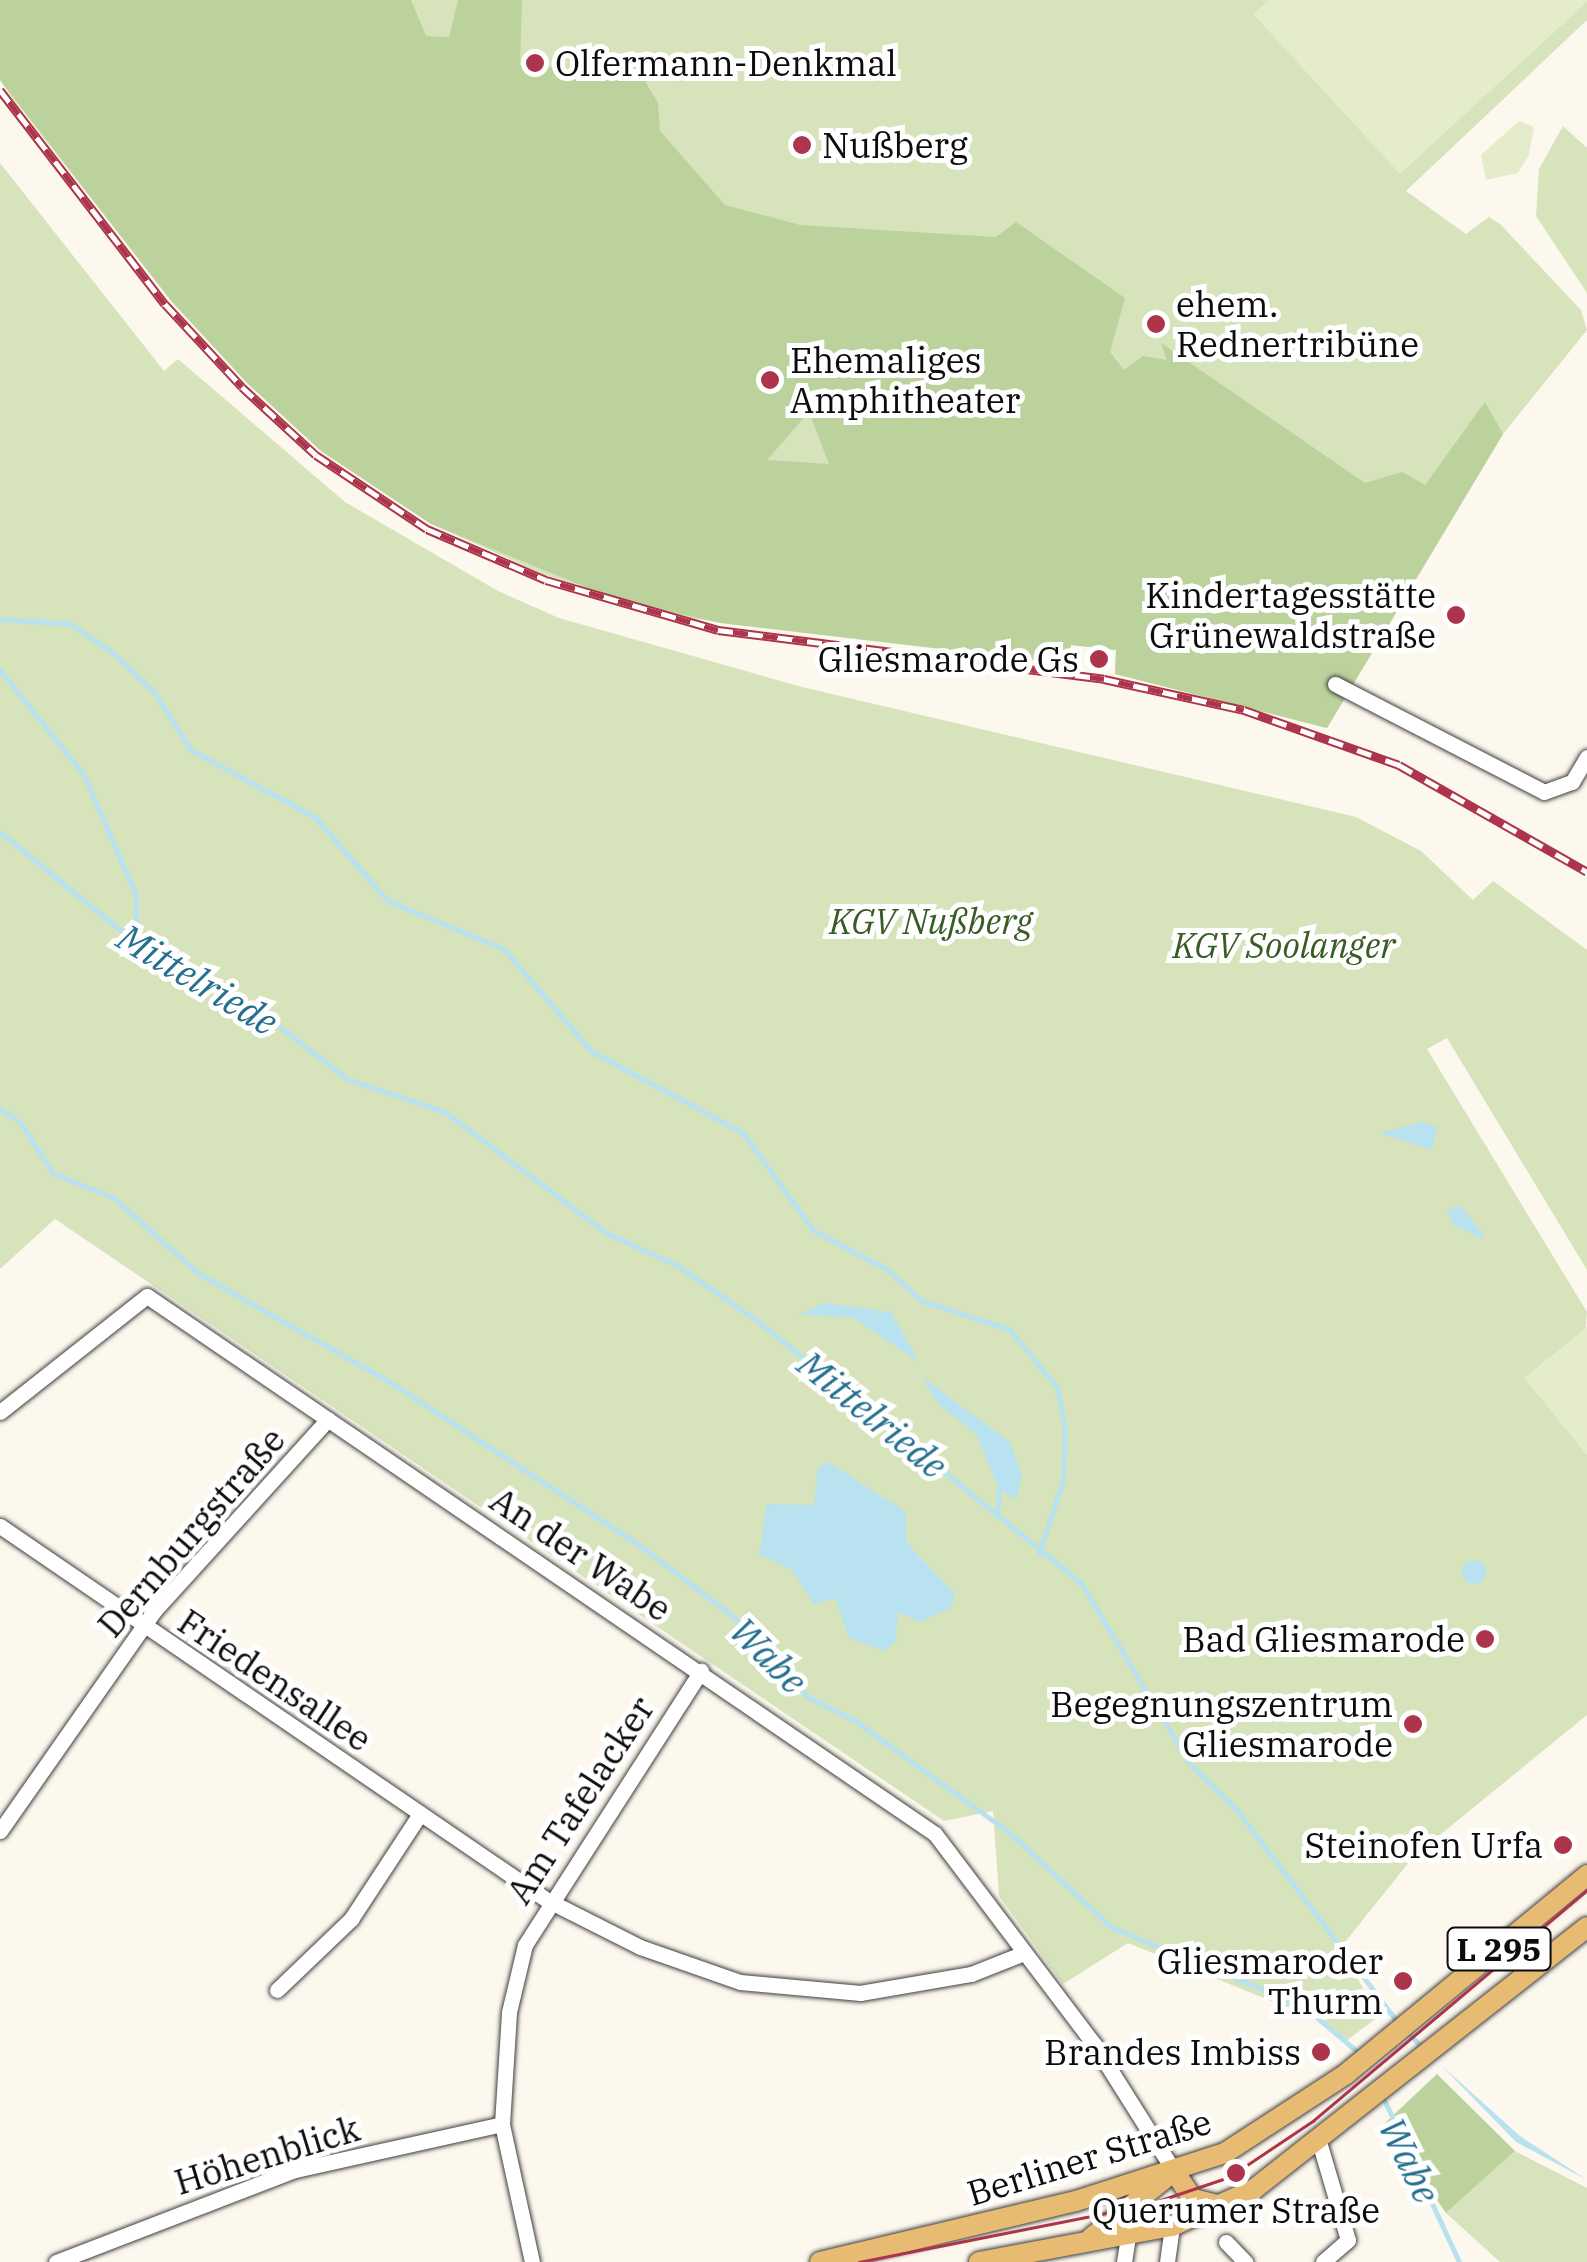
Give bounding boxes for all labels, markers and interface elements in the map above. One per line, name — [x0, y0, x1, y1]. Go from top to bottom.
place label: Olfermann-Denkmal — [555, 42, 897, 84]
marker: Olfermann-Denkmal — [524, 52, 546, 74]
place label: Nußberg — [822, 124, 968, 166]
marker: Nußberg — [791, 134, 813, 156]
place label: ehem. Rednertribüne — [1176, 283, 1419, 365]
marker: ehem. Rednertribüne — [1145, 313, 1167, 335]
place label: Ehemaliges Amphitheater — [790, 339, 1020, 421]
marker: Ehemaliges Amphitheater — [759, 369, 781, 391]
place label: Kindertagesstätte Grünewaldstraße — [1145, 574, 1436, 656]
marker: Kindertagesstätte Grünewaldstraße — [1445, 604, 1467, 626]
place label: Gliesmarode Gs — [818, 638, 1079, 680]
marker: Gliesmarode Gs — [1088, 648, 1110, 670]
park label: KGV Nußberg — [829, 900, 1033, 942]
water label: Mittelriede — [110, 914, 286, 1044]
park label: KGV Soolanger — [1172, 924, 1396, 966]
water label: Mittelriede — [789, 1340, 957, 1488]
street label: Dernburgstraße — [89, 1419, 293, 1645]
street label: An der Wabe — [483, 1478, 679, 1630]
street label: Friedensallee — [170, 1600, 380, 1760]
water label: Wabe — [721, 1607, 817, 1703]
place label: Bad Gliesmarode — [1182, 1618, 1465, 1660]
marker: Bad Gliesmarode — [1474, 1628, 1496, 1650]
place label: Begegnungszentrum Gliesmarode — [1050, 1683, 1393, 1765]
street label: Am Tafelacker — [498, 1689, 662, 1911]
marker: Begegnungszentrum Gliesmarode — [1402, 1713, 1424, 1735]
place label: Steinofen Urfa — [1305, 1824, 1543, 1866]
marker: Steinofen Urfa — [1552, 1834, 1574, 1856]
road number: L 295 — [1446, 1922, 1552, 1976]
place label: Gliesmaroder Thurm — [1157, 1940, 1383, 2022]
marker: Gliesmaroder Thurm — [1392, 1970, 1414, 1992]
place label: Brandes Imbiss — [1044, 2031, 1301, 2073]
marker: Brandes Imbiss — [1310, 2041, 1332, 2063]
street label: Berliner Straße — [962, 2100, 1216, 2214]
street label: Höhenblick — [169, 2107, 365, 2203]
water label: Wabe — [1370, 2110, 1450, 2210]
marker: Querumer Straße — [1225, 2162, 1247, 2184]
place label: Querumer Straße — [1092, 2189, 1380, 2231]

